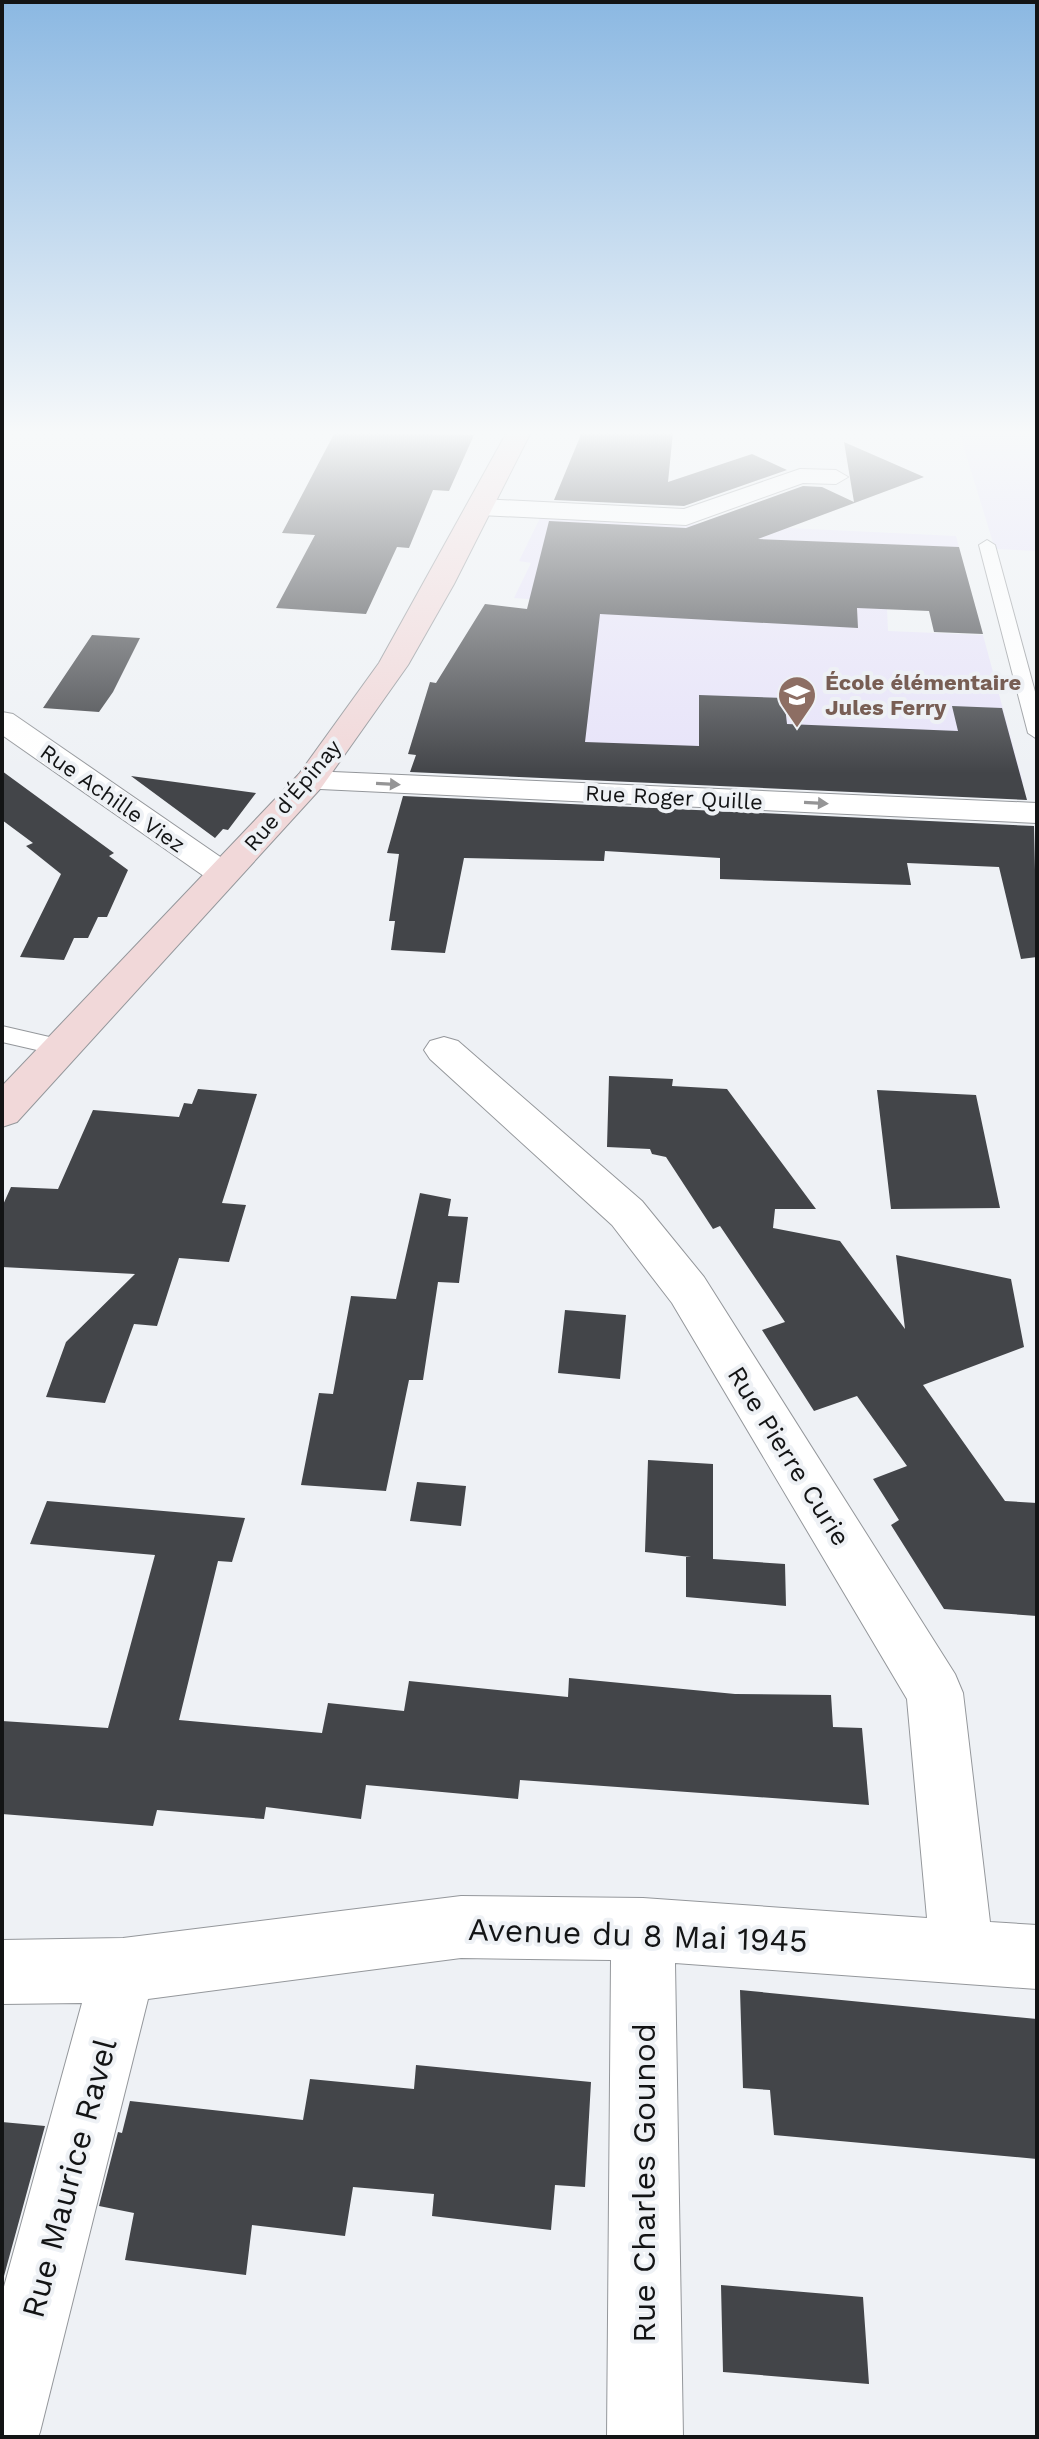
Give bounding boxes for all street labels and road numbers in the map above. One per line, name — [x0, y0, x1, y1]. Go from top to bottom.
street label: Rue d'Épinay — [239, 734, 347, 856]
street label: Rue Achille Viez — [36, 739, 190, 858]
street label: Rue Roger Quille — [584, 780, 764, 815]
street label: Rue Pierre Curie — [722, 1361, 856, 1551]
street label: Avenue du 8 Mai 1945 — [468, 1910, 808, 1960]
street label: Rue Charles Gounod — [625, 2023, 663, 2343]
street label: Rue Maurice Ravel — [13, 2034, 125, 2322]

